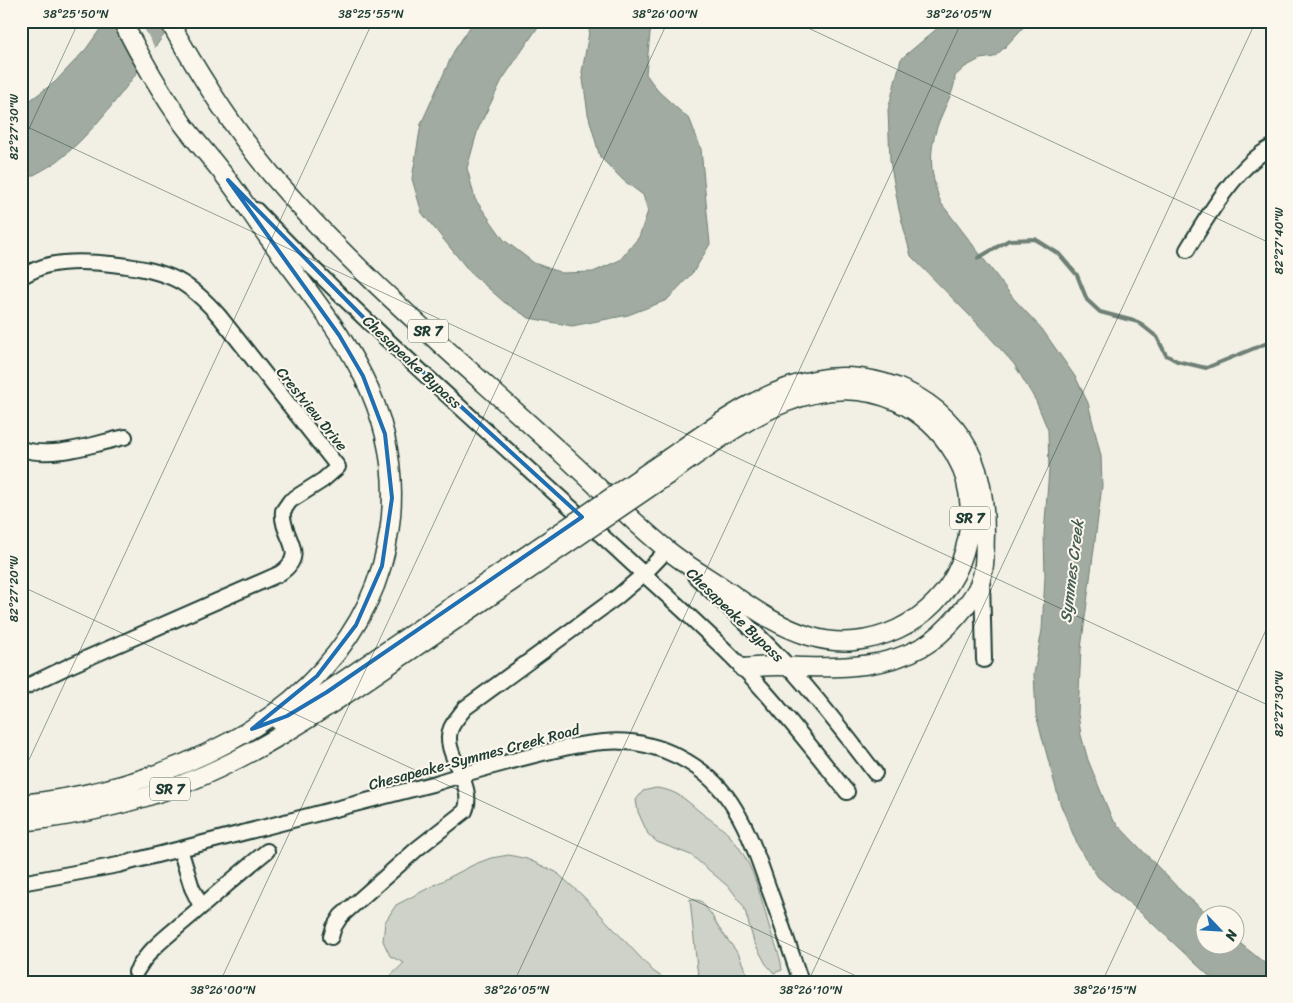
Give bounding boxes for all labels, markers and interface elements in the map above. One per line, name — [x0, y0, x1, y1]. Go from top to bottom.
text: 38°25'50"N — [43, 3, 110, 25]
text: 38°25'55"N — [338, 3, 405, 25]
text: 38°26'00"N — [632, 3, 698, 25]
text: 38°26'05"N — [926, 3, 992, 25]
text: 82°27'30"W — [3, 93, 25, 160]
text: 82°27'40"W — [1268, 207, 1290, 274]
street label: Chesapeake Bypass — [356, 309, 468, 415]
road number: SR 7 — [408, 320, 448, 342]
street label: Crestview Drive — [270, 361, 355, 457]
road number: SR 7 — [950, 506, 990, 530]
water label: Symmes Creek — [1051, 516, 1092, 624]
text: 82°27'20"W — [3, 555, 25, 622]
street label: Chesapeake Bypass — [680, 561, 790, 669]
text: 82°27'30"W — [1268, 670, 1290, 737]
street label: Chesapeake-Symmes Creek Road — [365, 716, 584, 798]
road number: SR 7 — [150, 778, 190, 801]
north arrow — [1196, 906, 1246, 956]
text: N — [1218, 925, 1245, 945]
text: 38°26'00"N — [190, 979, 256, 1001]
text: 38°26'05"N — [484, 979, 550, 1001]
text: 38°26'10"N — [779, 979, 843, 1001]
text: 38°26'15"N — [1074, 979, 1137, 1001]

